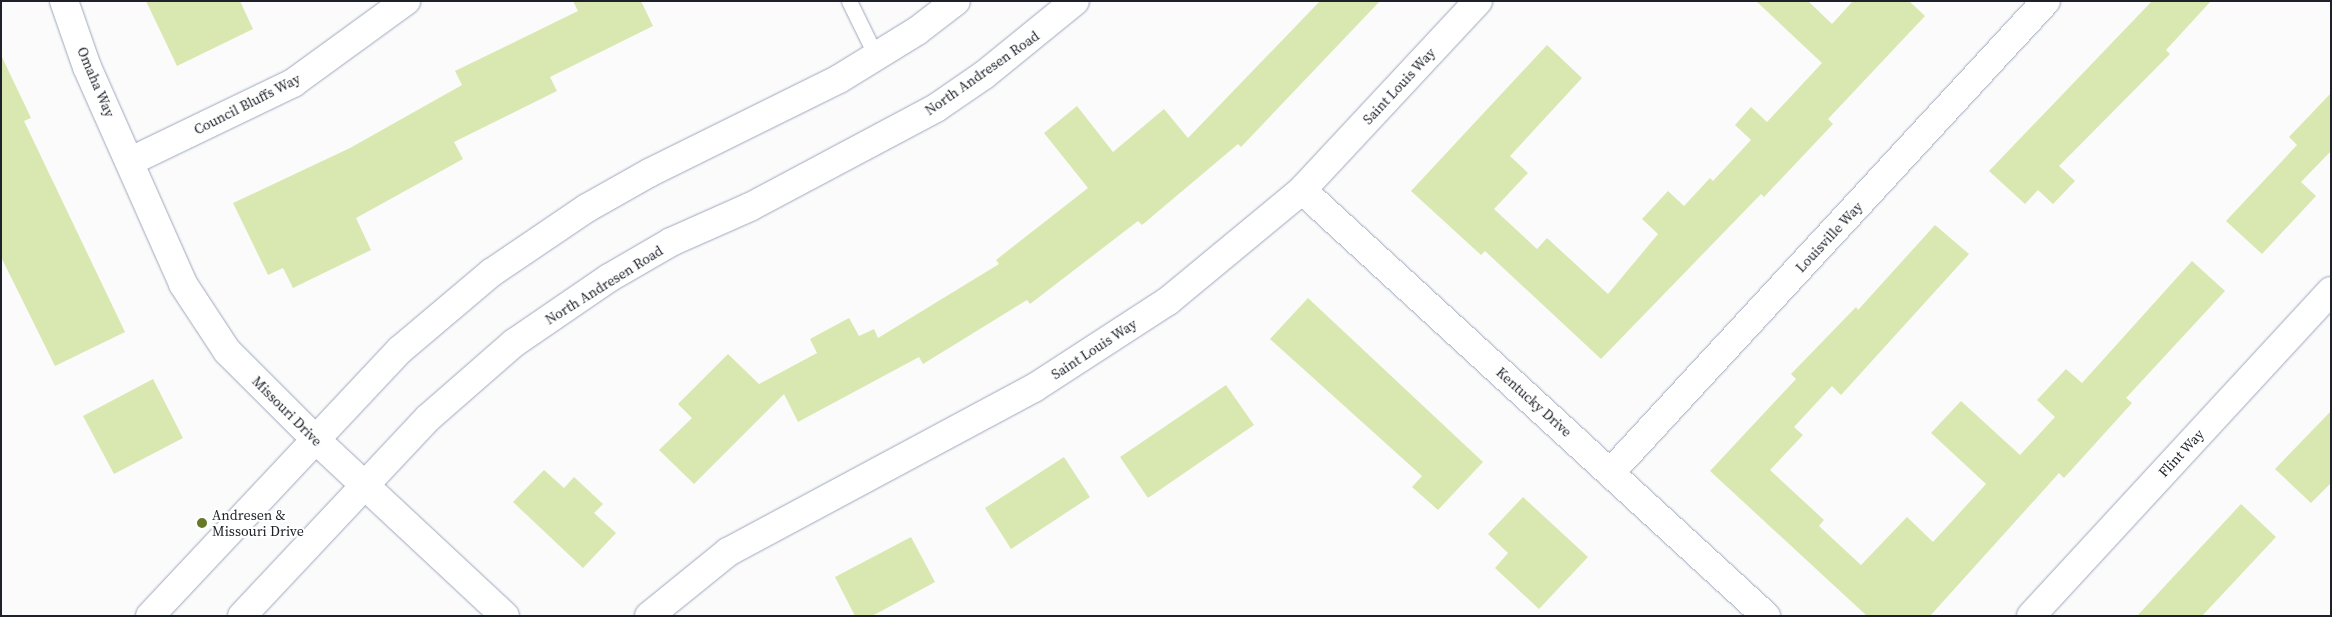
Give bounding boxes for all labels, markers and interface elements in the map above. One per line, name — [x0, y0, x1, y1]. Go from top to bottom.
street label: North Andresen Road — [922, 27, 1042, 119]
street label: Omaha Way — [74, 44, 118, 120]
street label: Saint Louis Way — [1359, 44, 1439, 128]
street label: Council Bluffs Way — [191, 70, 303, 138]
street label: Louisville Way — [1792, 198, 1866, 276]
street label: North Andresen Road — [542, 242, 666, 328]
street label: Saint Louis Way — [1048, 315, 1140, 383]
street label: Kentucky Drive — [1493, 364, 1575, 440]
street label: Missouri Drive — [249, 373, 325, 449]
street label: Flint Way — [2155, 426, 2207, 480]
place label: Andresen & Missouri Drive — [212, 507, 304, 540]
marker: Andresen & Missouri Drive — [196, 517, 208, 529]

